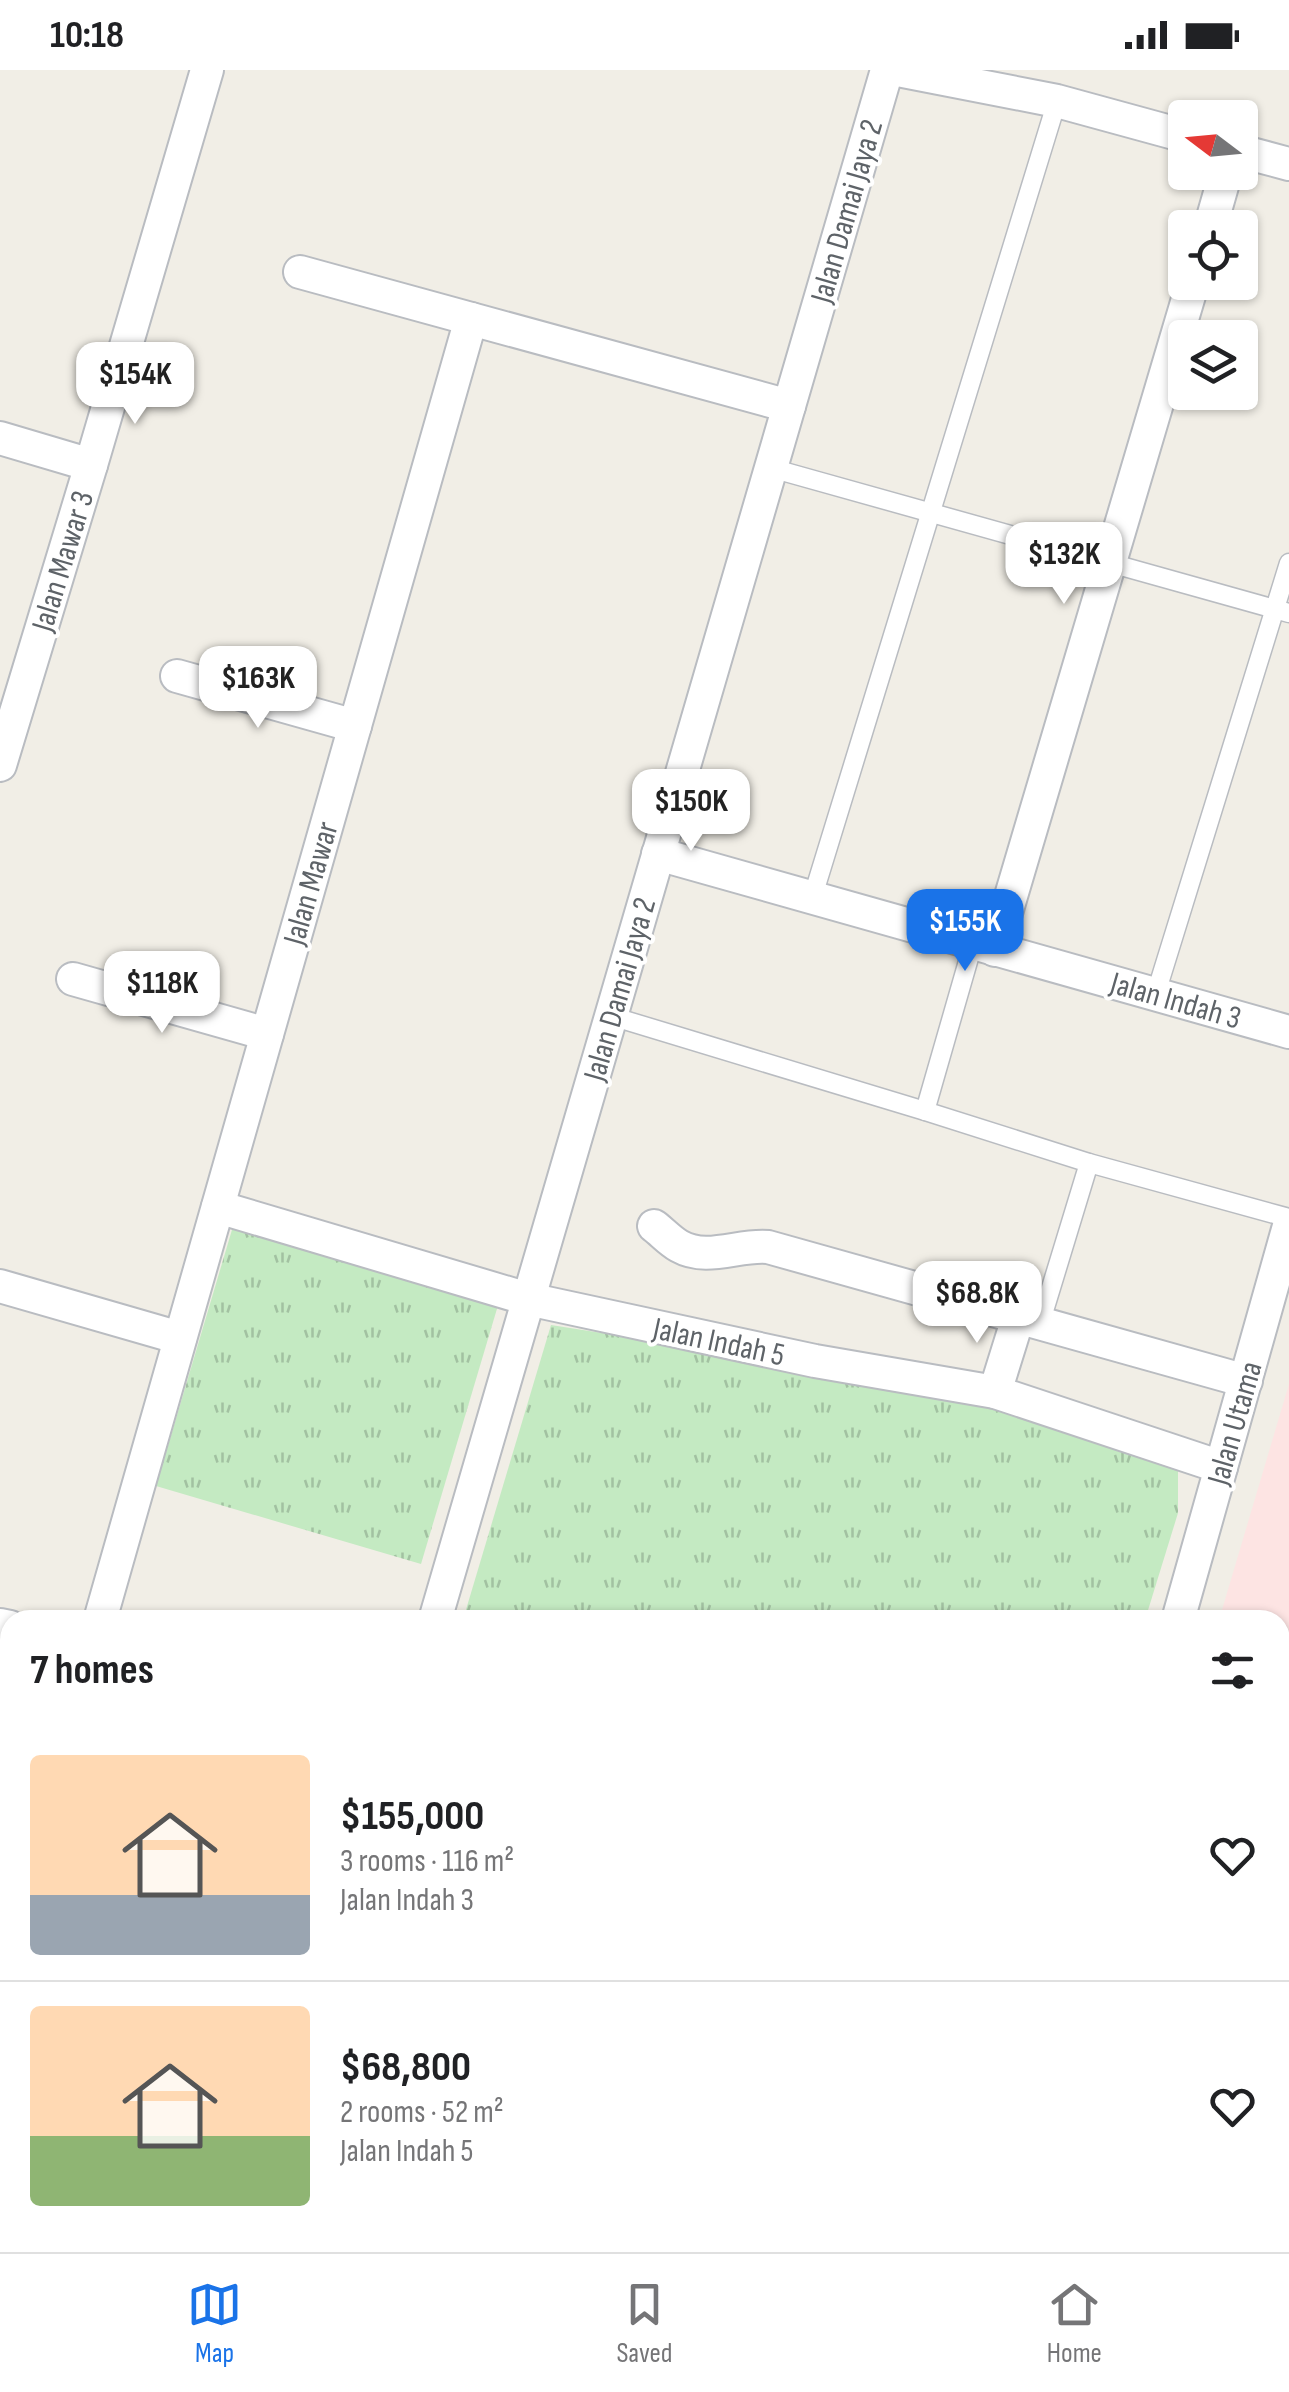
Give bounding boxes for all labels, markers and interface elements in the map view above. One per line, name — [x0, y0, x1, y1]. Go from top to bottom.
text: 10:18 — [50, 13, 124, 58]
north arrow — [1168, 100, 1258, 190]
map controls — [1168, 100, 1258, 410]
street label: Jalan Damai Jaya 2 — [802, 115, 892, 308]
button: locate — [1168, 210, 1258, 300]
button: layers — [1168, 320, 1258, 410]
pin: $154K — [65, 342, 205, 427]
text: $154K — [98, 355, 172, 394]
street label: Jalan Mawar 3 — [23, 487, 103, 637]
pin: $132K — [994, 522, 1134, 607]
text: $132K — [1027, 535, 1101, 574]
pin: $163K — [188, 646, 328, 731]
text: $163K — [221, 659, 295, 698]
pin: $150K — [621, 769, 761, 854]
text: $150K — [654, 782, 728, 821]
street label: Jalan Mawar — [275, 817, 348, 950]
pin: $155K — [895, 889, 1035, 974]
street label: Jalan Damai Jaya 2 — [575, 893, 665, 1086]
text: $155K — [929, 902, 1001, 941]
pin: $118K — [92, 951, 232, 1036]
text: $118K — [126, 964, 198, 1003]
street label: Jalan Indah 3 — [1105, 964, 1245, 1039]
pin: $68.8K — [896, 1261, 1058, 1346]
text: $68.8K — [935, 1274, 1019, 1313]
street label: Jalan Indah 5 — [648, 1309, 788, 1375]
street label: Jalan Utama — [1199, 1357, 1272, 1491]
icon: filters — [1205, 1643, 1260, 1698]
text: 7 homes — [30, 1645, 154, 1696]
text: $155,000 — [340, 1791, 484, 1842]
icon: home — [110, 1795, 230, 1915]
icon: heart — [1205, 1828, 1260, 1883]
text: 3 rooms · 116 m² — [340, 1842, 514, 1881]
text: Jalan Indah 3 — [340, 1881, 474, 1920]
text: $68,800 — [340, 2042, 471, 2093]
icon: home — [110, 2046, 230, 2166]
icon: heart — [1205, 2079, 1260, 2134]
text: 2 rooms · 52 m² — [340, 2093, 504, 2132]
text: Jalan Indah 5 — [340, 2132, 473, 2171]
tab: Map — [187, 2277, 242, 2370]
tab: Saved — [616, 2277, 673, 2370]
tab: Home — [1047, 2277, 1102, 2370]

